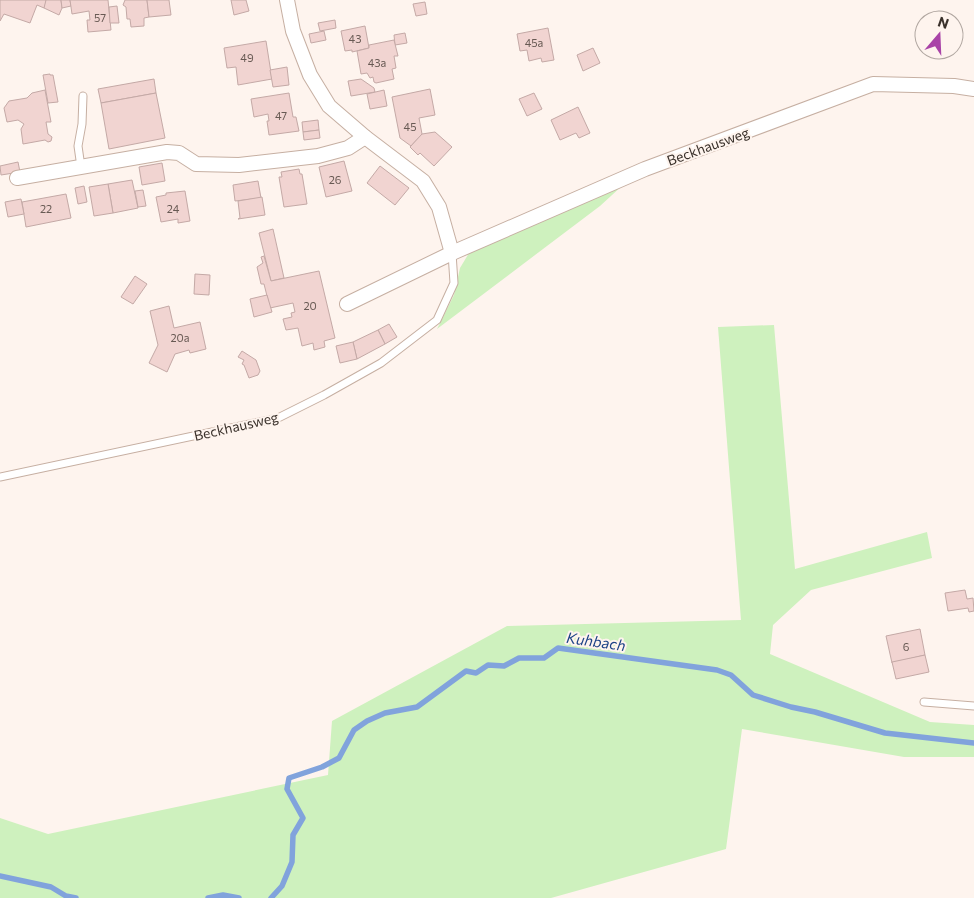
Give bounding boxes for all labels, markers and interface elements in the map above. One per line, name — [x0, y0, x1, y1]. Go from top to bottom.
north arrow — [914, 10, 964, 60]
house number: 57 — [94, 11, 106, 24]
text: N — [936, 12, 951, 32]
house number: 43 — [349, 32, 361, 45]
house number: 45a — [525, 36, 543, 49]
house number: 49 — [240, 51, 254, 64]
house number: 43a — [368, 56, 386, 69]
house number: 47 — [275, 109, 287, 122]
house number: 45 — [404, 120, 416, 133]
street label: Beckhausweg — [665, 123, 752, 169]
house number: 26 — [329, 173, 342, 186]
house number: 22 — [40, 202, 52, 215]
house number: 24 — [167, 202, 180, 215]
house number: 20 — [303, 299, 317, 312]
house number: 20a — [170, 331, 190, 344]
street label: Beckhausweg — [192, 408, 280, 444]
water label: Kuhbach — [565, 628, 627, 654]
house number: 6 — [903, 640, 910, 653]

